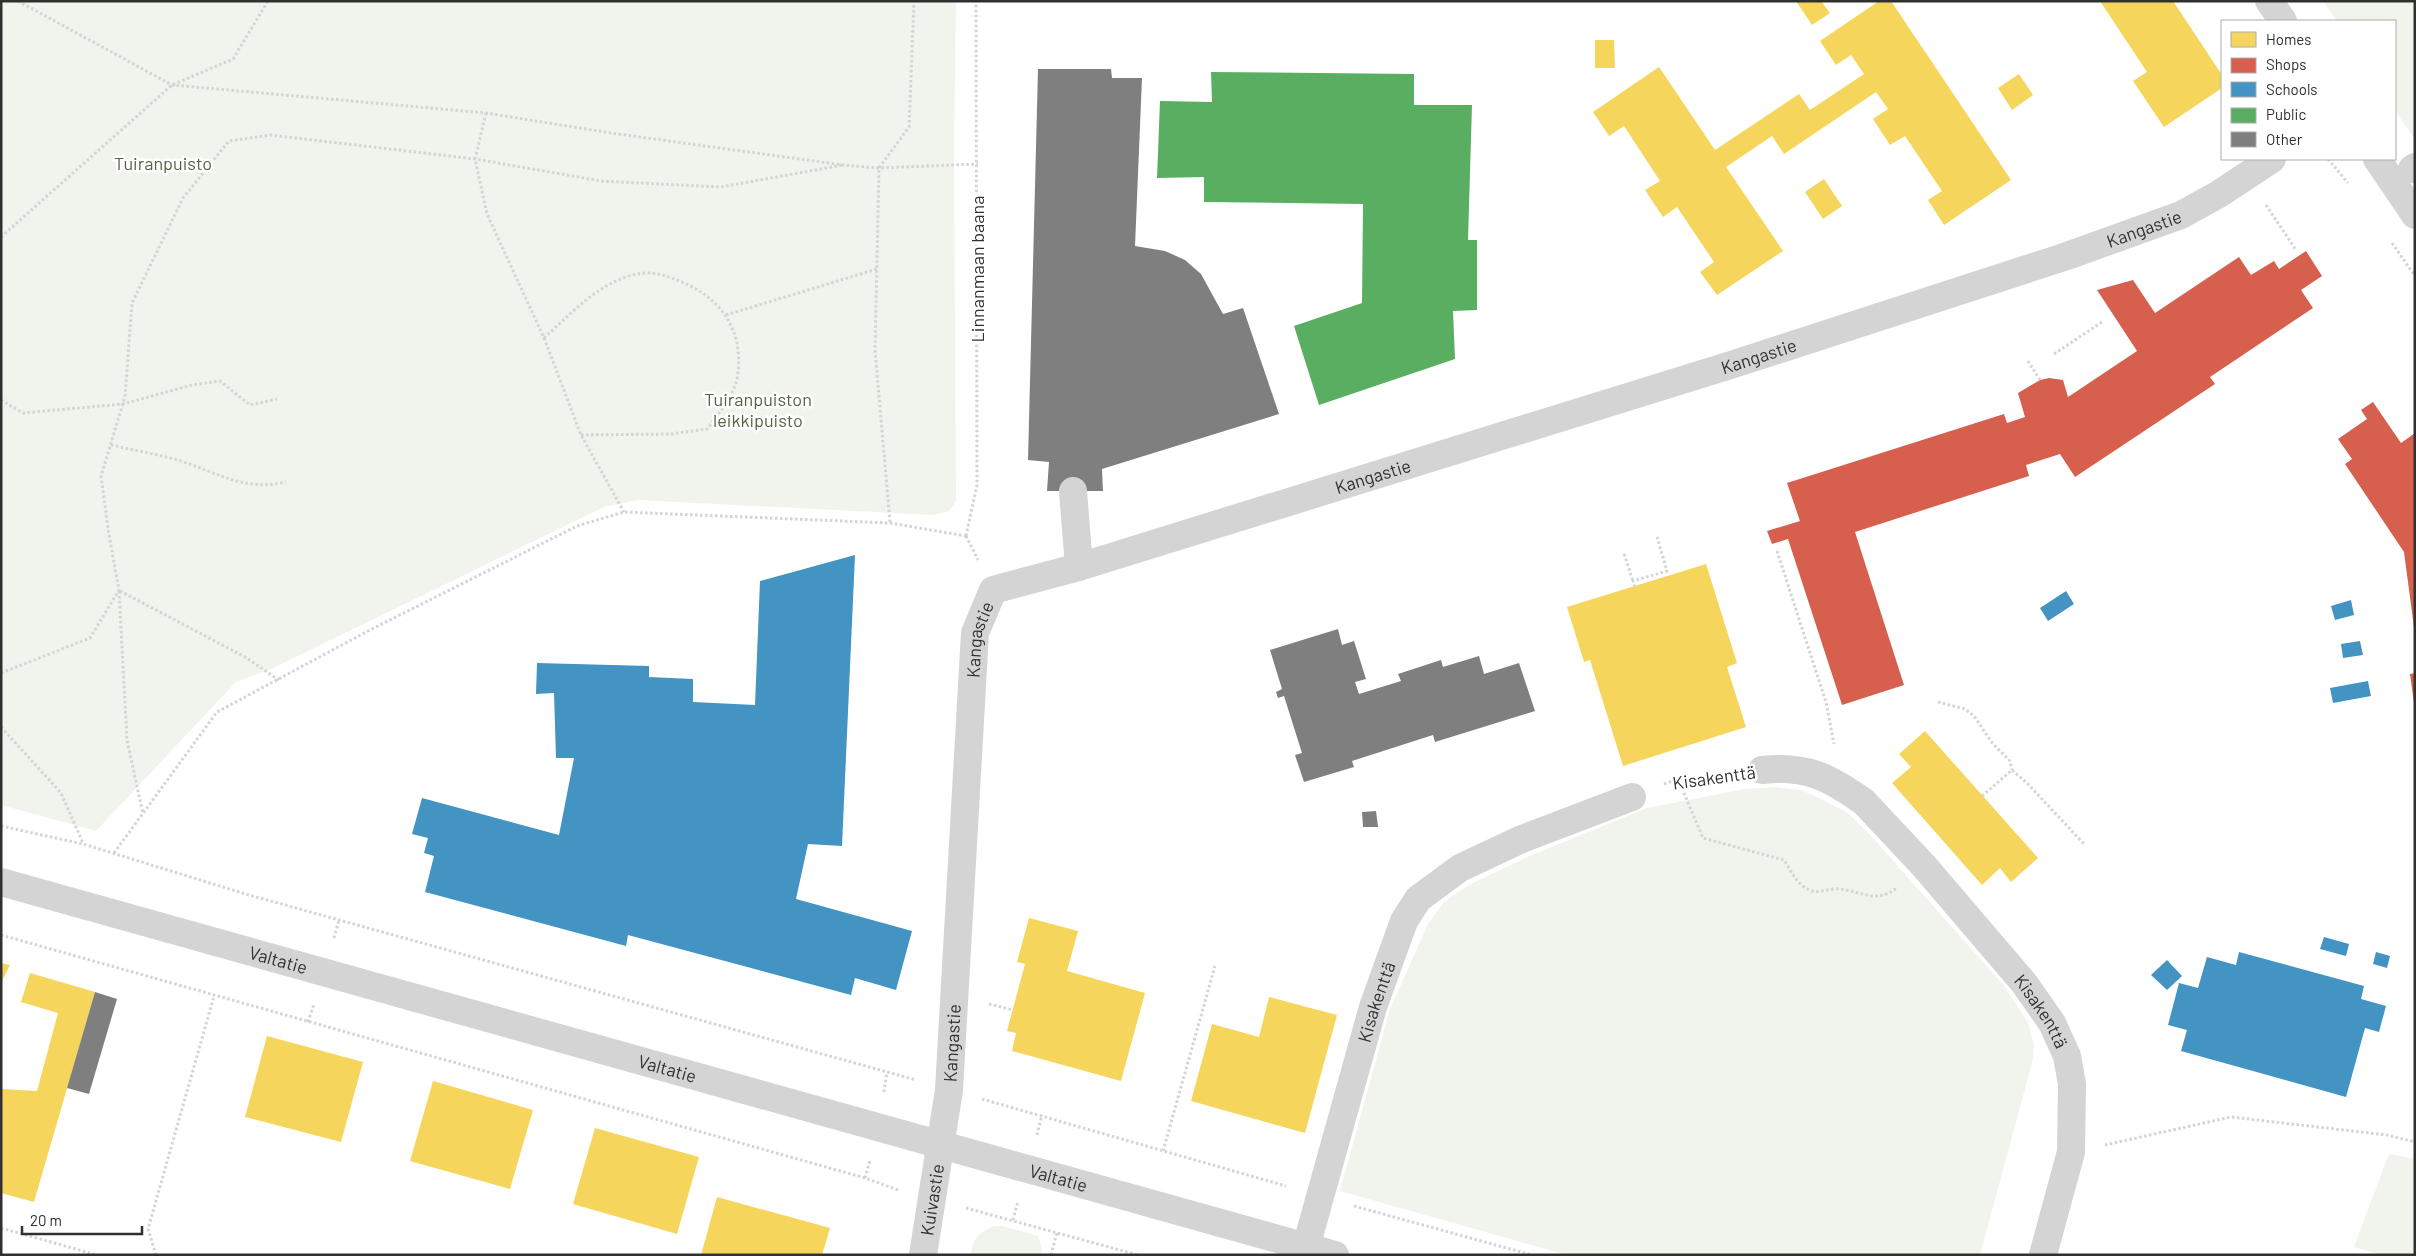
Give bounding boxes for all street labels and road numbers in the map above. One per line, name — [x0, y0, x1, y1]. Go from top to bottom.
street label: Linnanmaan baana — [966, 196, 988, 342]
street label: Kangastie — [2103, 205, 2184, 252]
street label: Kangastie — [1718, 334, 1799, 378]
street label: Kangastie — [1332, 454, 1413, 498]
street label: Kangastie — [961, 598, 998, 678]
street label: Kisakenttä — [1671, 760, 1757, 794]
street label: Valtatie — [247, 941, 310, 978]
street label: Kisakenttä — [1353, 958, 1400, 1045]
street label: Kisakenttä — [2010, 969, 2073, 1052]
street label: Kangastie — [938, 1003, 965, 1083]
street label: Valtatie — [636, 1050, 699, 1087]
street label: Valtatie — [1027, 1159, 1090, 1196]
street label: Kuivastie — [915, 1162, 948, 1237]

